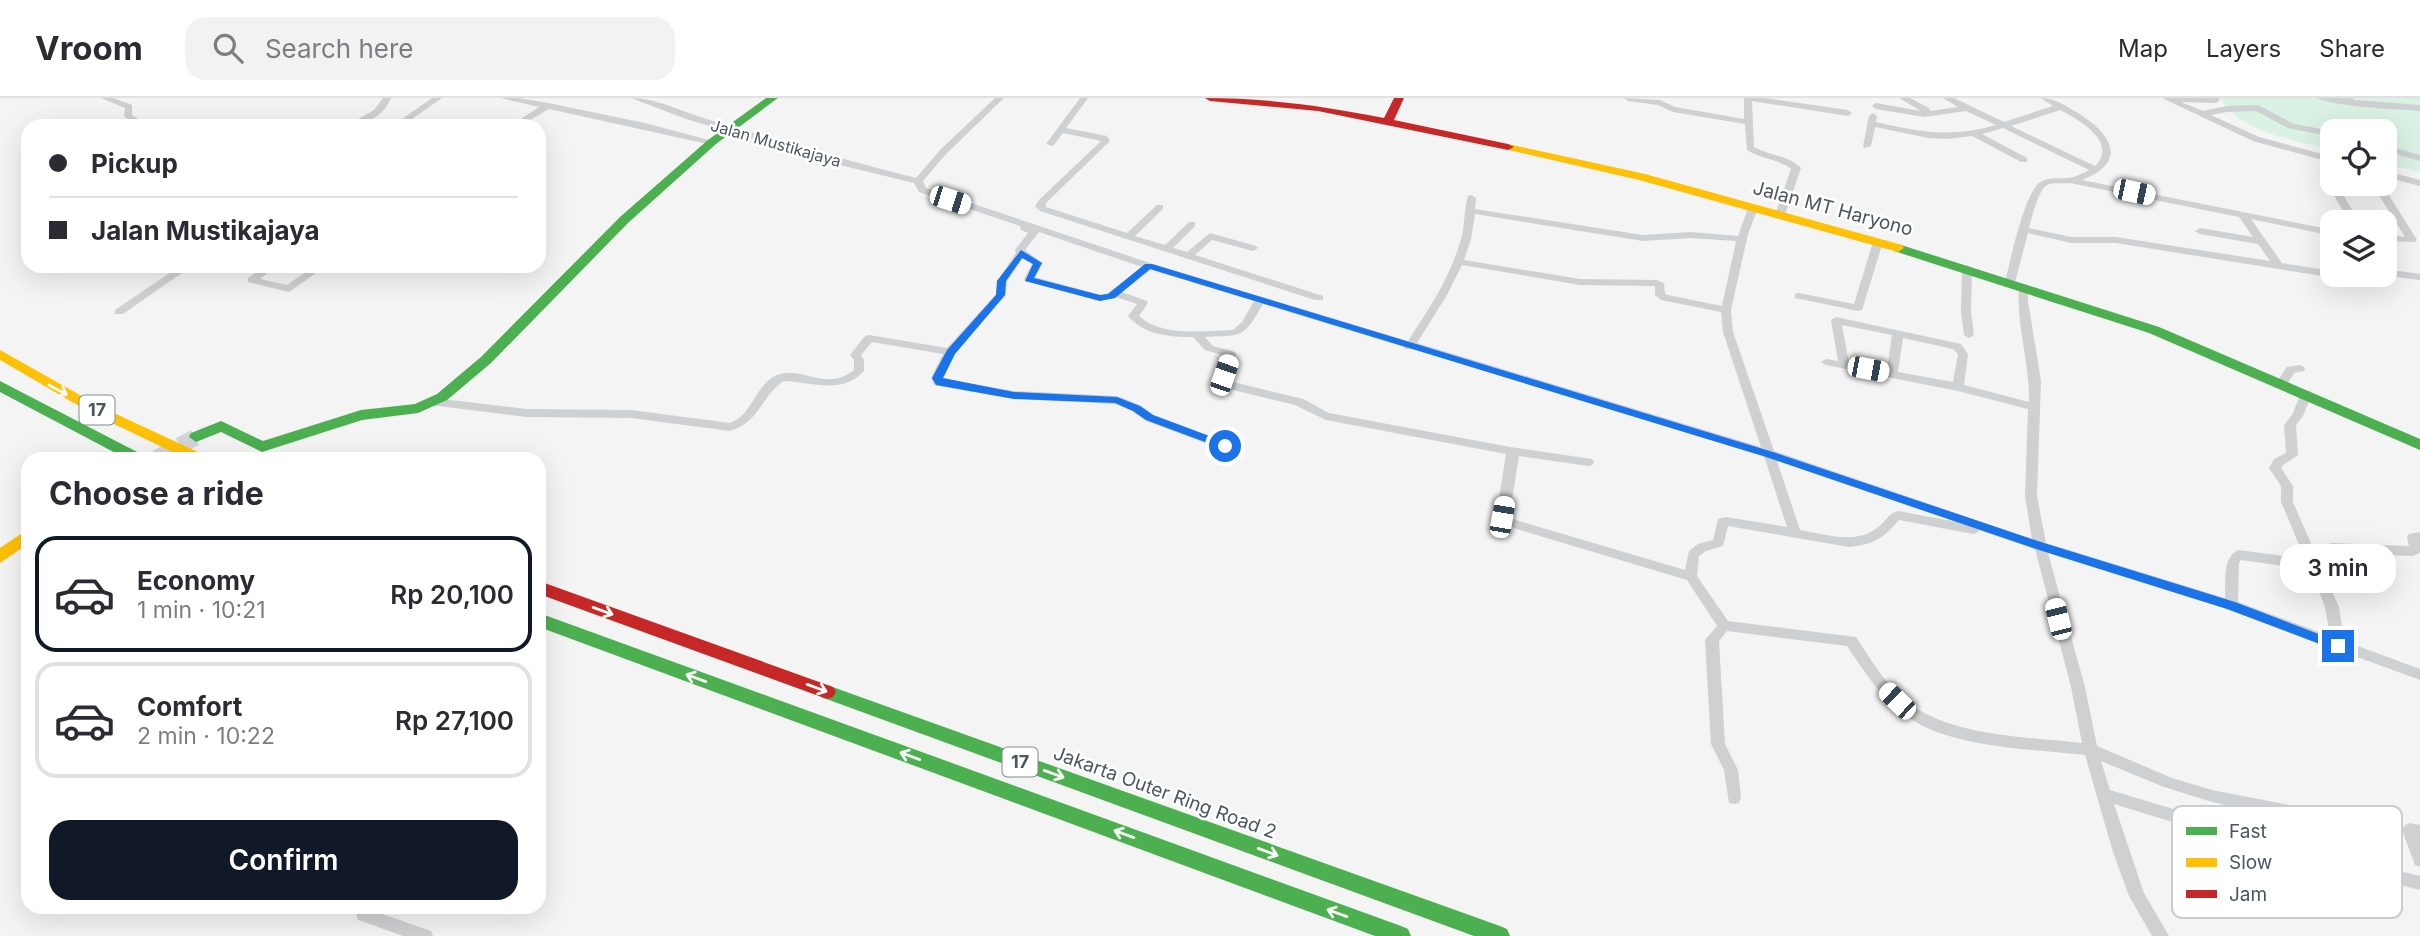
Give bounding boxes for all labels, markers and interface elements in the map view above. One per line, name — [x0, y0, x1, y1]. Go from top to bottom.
search box — [185, 17, 675, 80]
text: Vroom — [35, 28, 143, 68]
icon: search — [209, 29, 247, 67]
text: Search here — [265, 33, 414, 64]
text: Map — [2118, 34, 2168, 63]
text: Layers — [2206, 34, 2281, 63]
text: Share — [2319, 34, 2385, 63]
street label: Jalan Mustikajaya — [709, 115, 843, 171]
map controls — [2320, 119, 2397, 287]
button: locate — [2320, 119, 2397, 196]
text: Pickup — [91, 148, 178, 179]
street label: Jalan MT Haryono — [1750, 176, 1915, 241]
car — [2112, 177, 2157, 207]
car — [927, 184, 974, 216]
button: layers — [2320, 210, 2397, 287]
text: Jalan Mustikajaya — [91, 215, 320, 246]
car — [1208, 352, 1241, 398]
car — [1846, 355, 1891, 383]
one-way arrow — [47, 383, 68, 397]
road number: 17 — [80, 396, 114, 424]
route start — [1209, 430, 1241, 462]
text: Choose a ride — [49, 474, 264, 513]
car — [1489, 494, 1516, 540]
callout: 3 min — [2280, 545, 2396, 594]
text: 3 min — [2307, 554, 2369, 582]
icon: car — [53, 563, 116, 626]
text: Economy — [137, 565, 255, 596]
text: Rp 20,100 — [390, 579, 514, 610]
text: 1 min · 10:21 — [137, 596, 266, 624]
car — [2043, 596, 2074, 642]
one-way arrow — [592, 605, 614, 618]
route end — [2322, 630, 2354, 662]
one-way arrow — [686, 670, 708, 683]
car — [1875, 679, 1920, 723]
one-way arrow — [806, 683, 828, 695]
icon: car — [53, 689, 116, 752]
text: Comfort — [137, 691, 242, 722]
text: Rp 27,100 — [395, 705, 514, 736]
text: 2 min · 10:22 — [137, 722, 275, 750]
street label: Jakarta Outer Ring Road 2 — [1050, 741, 1279, 844]
road number: 17 — [1002, 748, 1038, 776]
one-way arrow — [900, 749, 922, 761]
one-way arrow — [1042, 769, 1064, 781]
legend — [2172, 806, 2402, 918]
button: Confirm — [49, 820, 518, 900]
text: Fast — [2229, 820, 2267, 843]
one-way arrow — [1113, 827, 1135, 839]
one-way arrow — [1256, 846, 1278, 859]
text: Slow — [2229, 851, 2272, 874]
text: Jam — [2229, 883, 2267, 906]
one-way arrow — [1327, 905, 1349, 918]

